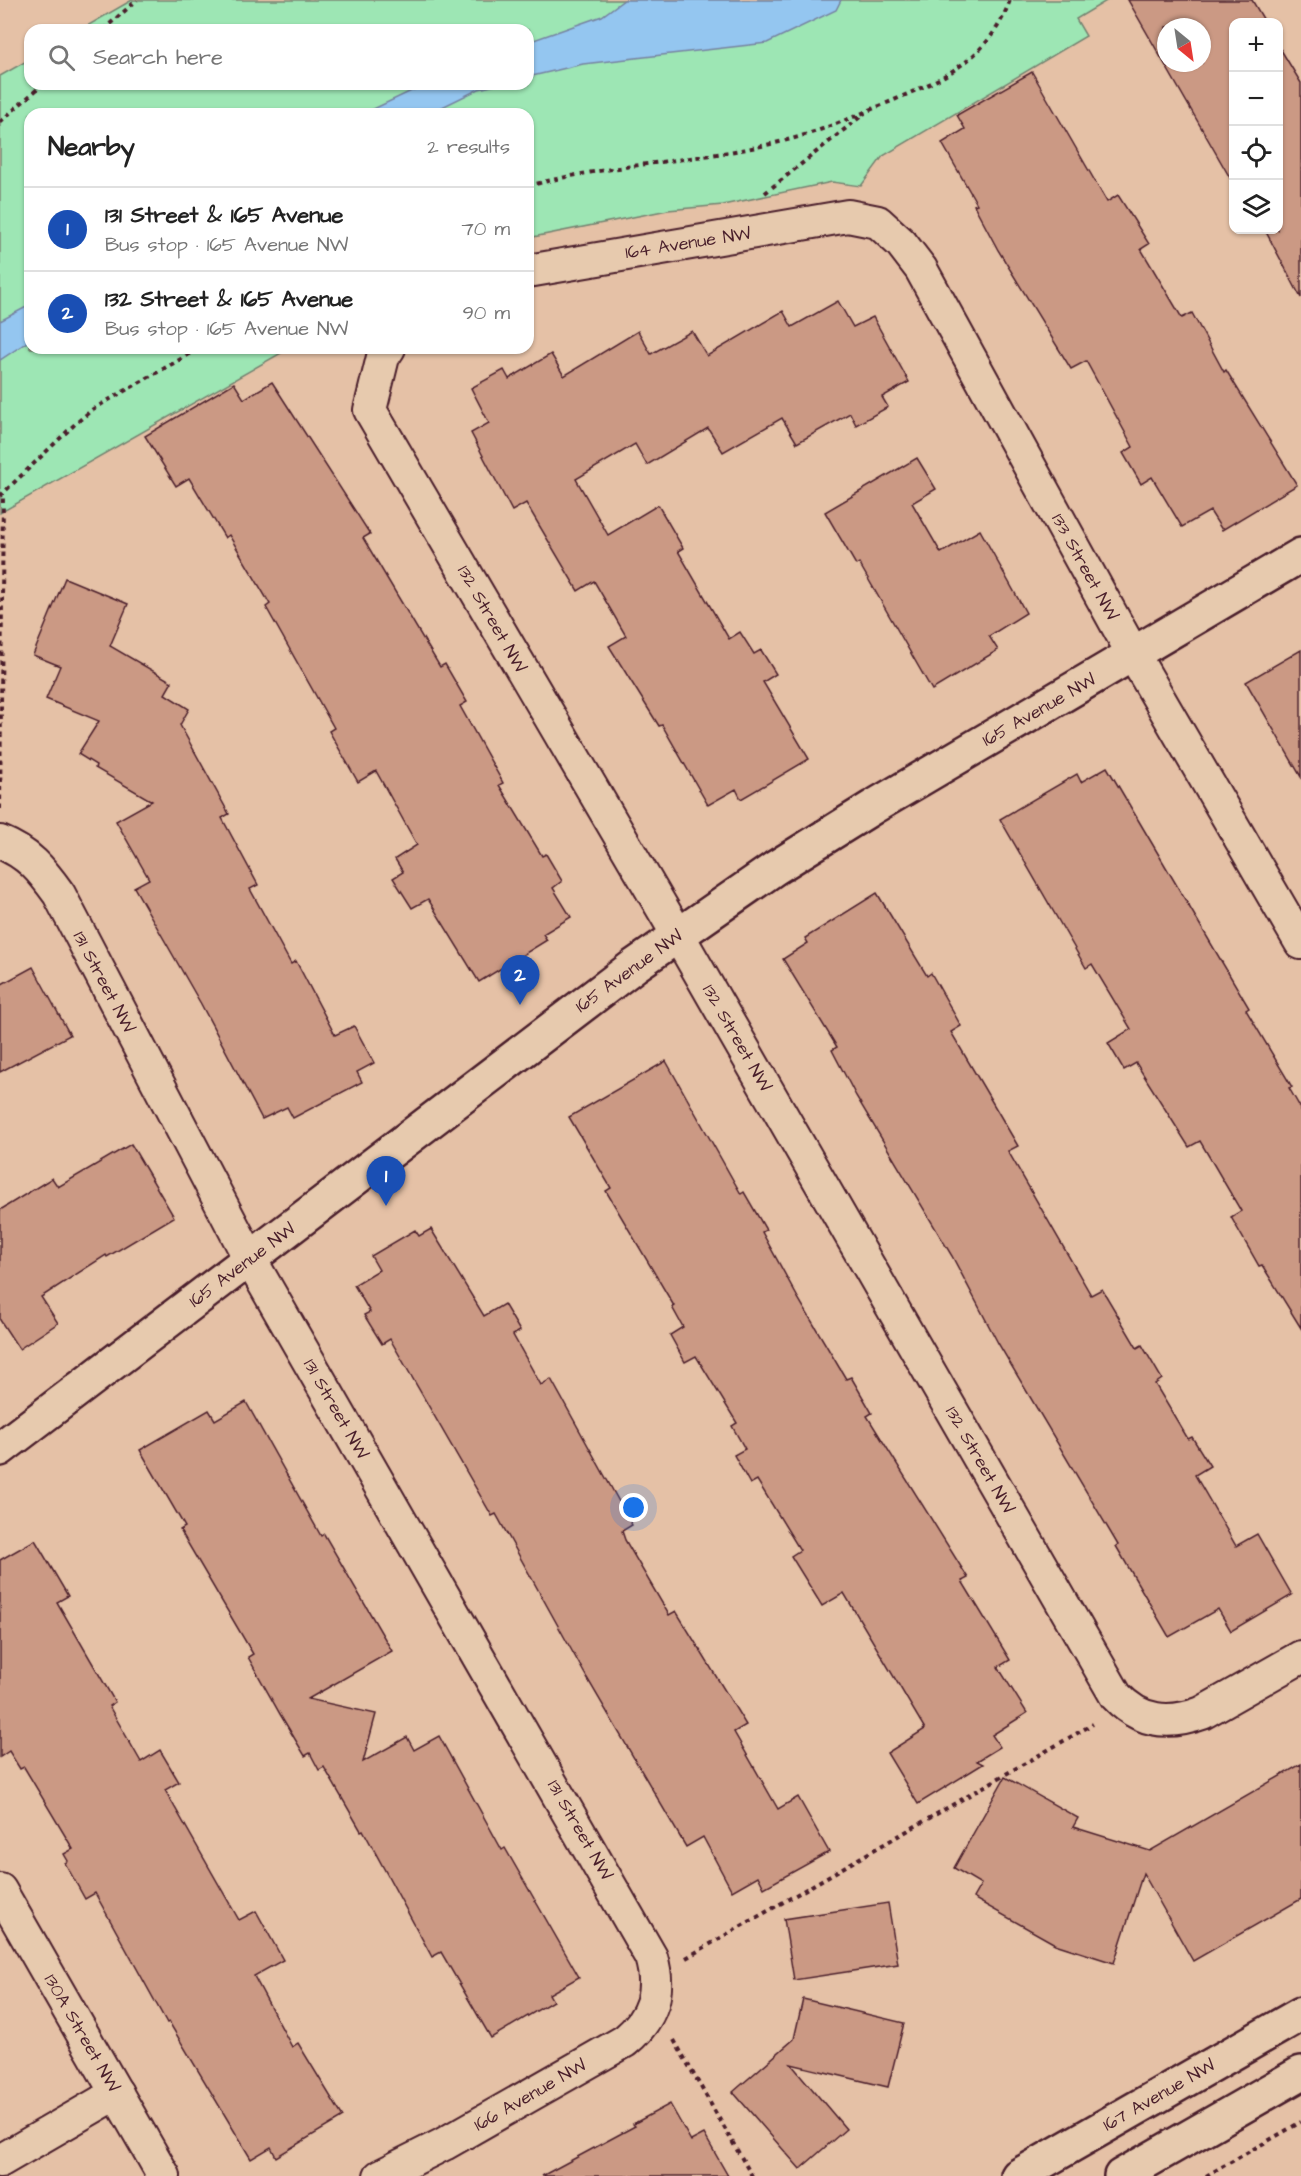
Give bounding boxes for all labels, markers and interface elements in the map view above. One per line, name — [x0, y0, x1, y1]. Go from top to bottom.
north arrow — [1157, 18, 1211, 72]
map controls — [1229, 18, 1283, 234]
button: + — [1229, 18, 1283, 72]
search box — [24, 24, 534, 90]
icon: search — [45, 41, 78, 74]
text: Search here — [93, 42, 223, 73]
button: − — [1229, 72, 1283, 126]
button: locate — [1229, 126, 1283, 180]
text: Nearby — [48, 129, 135, 165]
text: 2 results — [427, 133, 510, 161]
button: layers — [1229, 180, 1283, 234]
text: 131 Street & 165 Avenue — [105, 200, 343, 231]
text: 1 — [66, 215, 69, 243]
text: 70 m — [462, 215, 510, 243]
street label: 164 Avenue NW — [623, 221, 753, 265]
text: Bus stop · 165 Avenue NW — [105, 231, 348, 259]
text: 132 Street & 165 Avenue — [105, 284, 353, 315]
text: 2 — [62, 299, 73, 327]
text: 90 m — [462, 299, 510, 327]
text: Bus stop · 165 Avenue NW — [105, 315, 348, 343]
street label: 133 Street NW — [1045, 509, 1125, 625]
street label: 132 Street NW — [451, 561, 533, 677]
street label: 165 Avenue NW — [978, 667, 1100, 753]
street label: 165 Avenue NW — [570, 923, 688, 1019]
street label: 131 Street NW — [67, 927, 141, 1037]
pin: 2 — [500, 956, 540, 1005]
street label: 132 Street NW — [696, 980, 778, 1096]
pin: 1 — [366, 1156, 406, 1206]
street label: 165 Avenue NW — [184, 1217, 300, 1313]
street label: 131 Street NW — [297, 1354, 375, 1464]
street label: 132 Street NW — [939, 1402, 1021, 1518]
your location — [619, 1493, 648, 1522]
street label: 131 Street NW — [541, 1775, 619, 1885]
street label: 130A Street NW — [38, 1969, 126, 2097]
street label: 166 Avenue NW — [469, 2053, 591, 2137]
street label: 167 Avenue NW — [1098, 2053, 1220, 2137]

